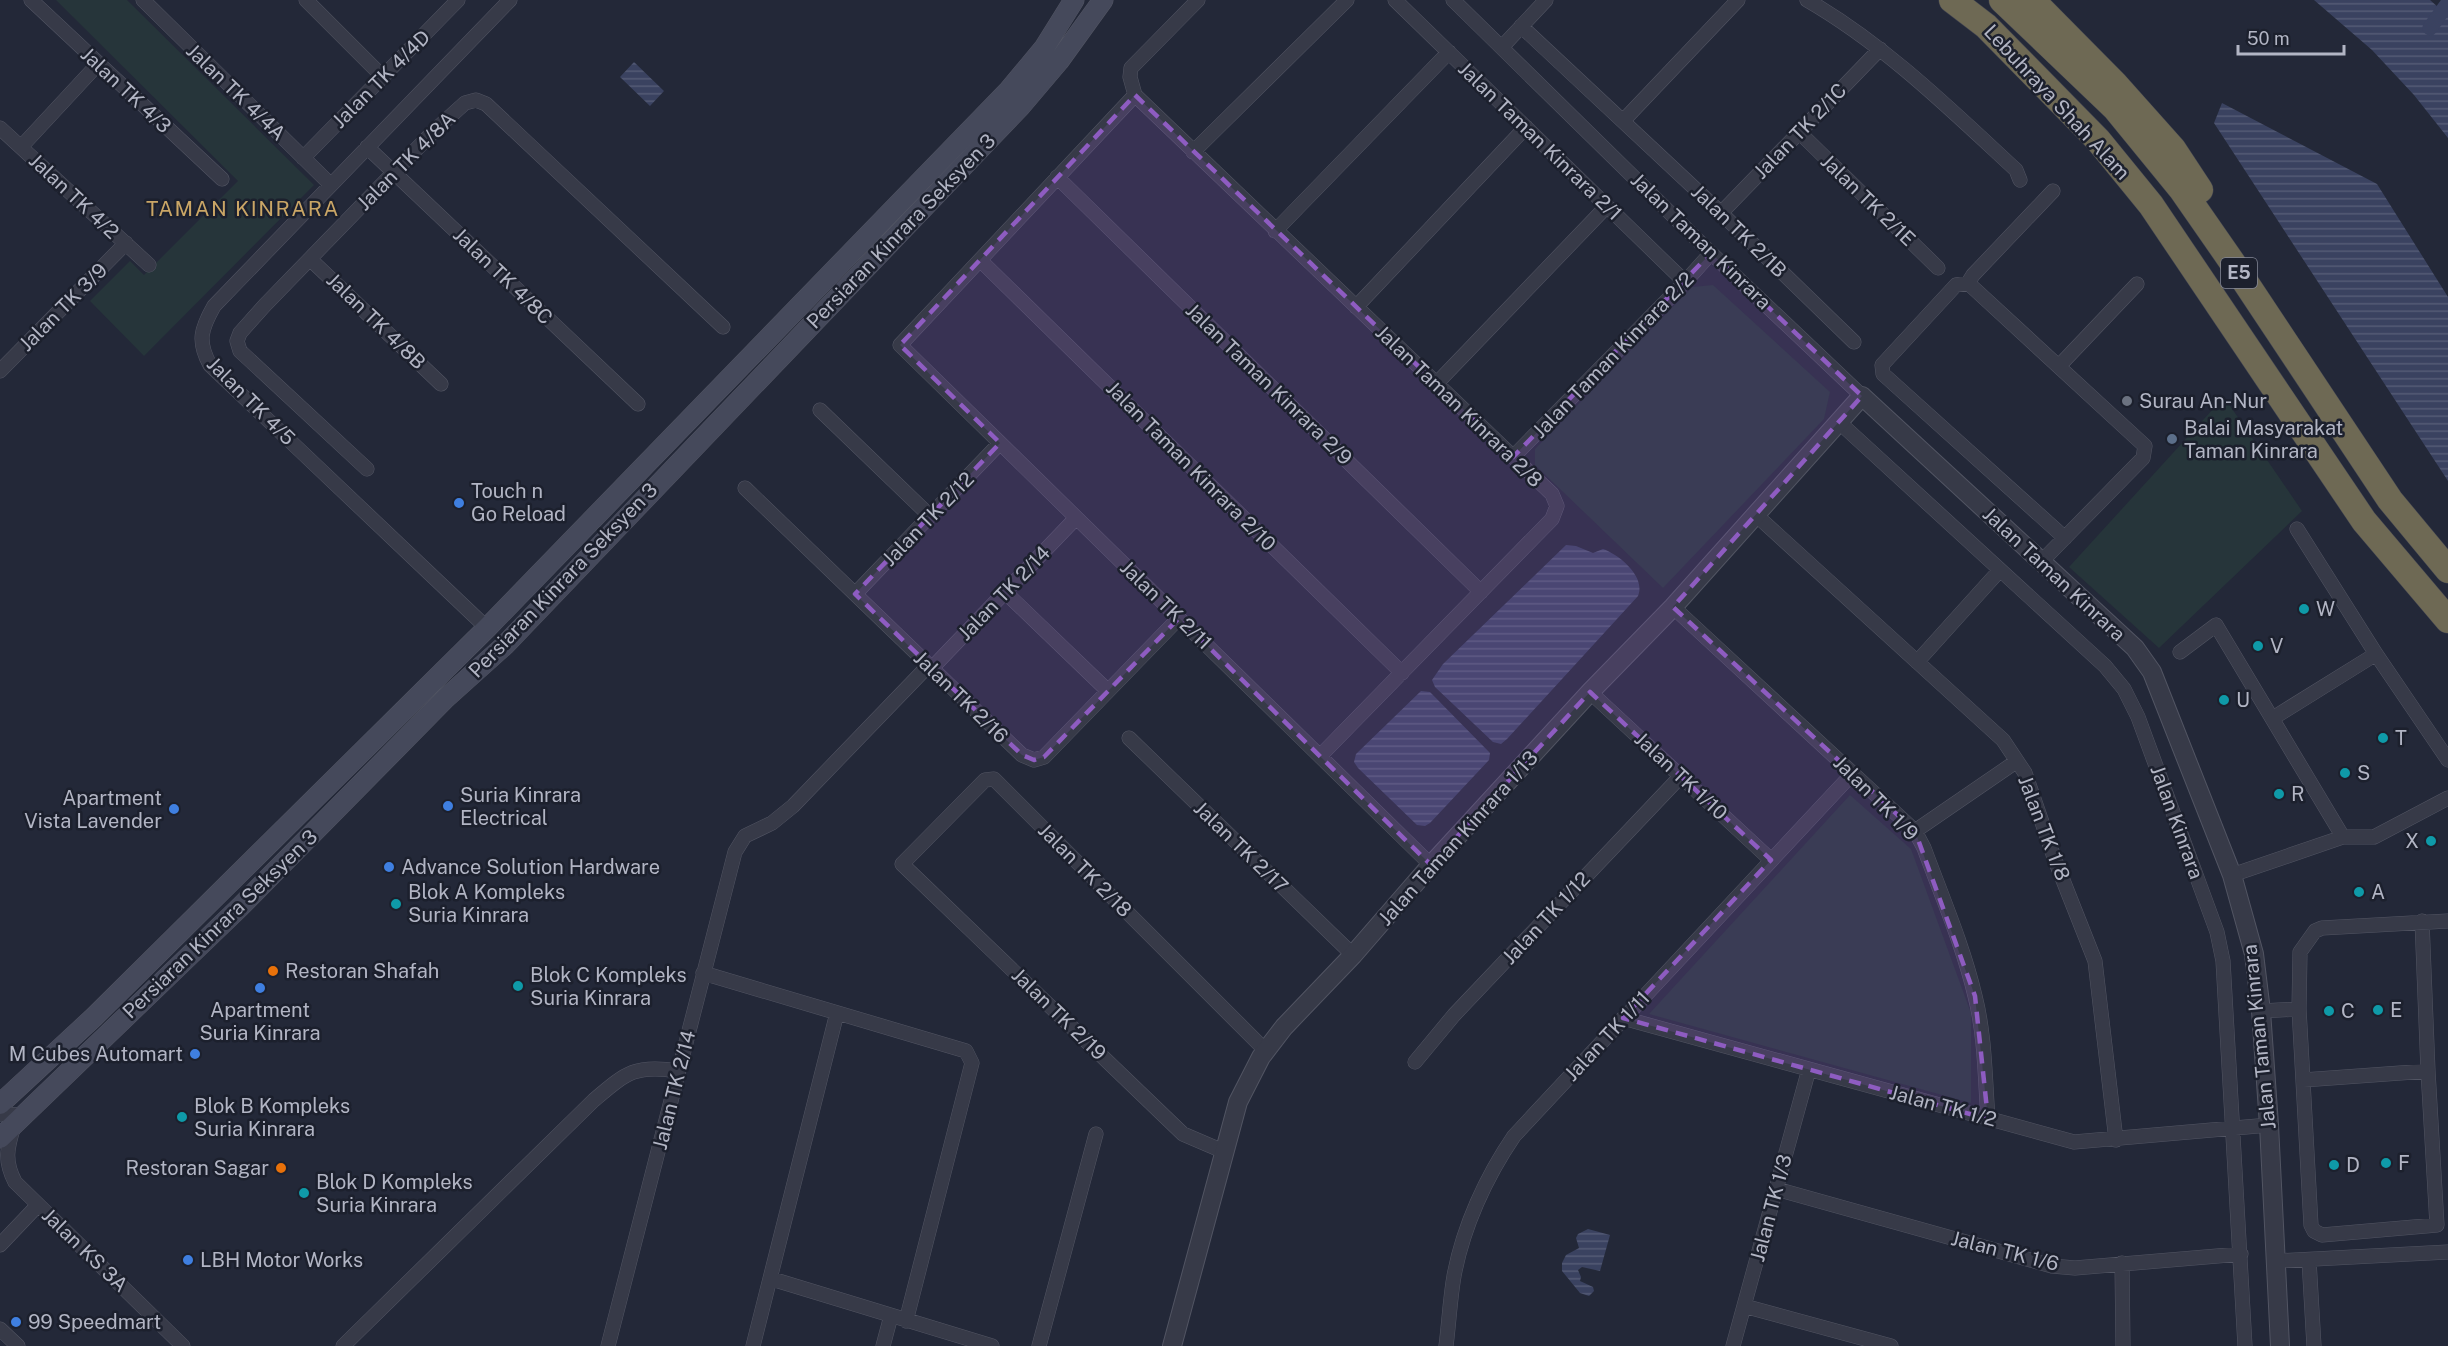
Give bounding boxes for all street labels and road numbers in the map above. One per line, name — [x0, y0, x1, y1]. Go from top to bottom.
street label: Lebuhraya Shah Alam — [1979, 20, 2135, 184]
street label: Jalan TK 4/4D — [327, 25, 435, 133]
street label: Jalan TK 4/4A — [181, 39, 291, 145]
street label: Jalan TK 4/3 — [76, 42, 176, 138]
street label: Jalan Taman Kinrara 2/1 — [1453, 57, 1627, 225]
street label: Jalan TK 2/1C — [1748, 78, 1852, 184]
street label: Jalan TK 4/8A — [352, 107, 460, 215]
street label: Persiaran Kinrara Seksyen 3 — [802, 129, 1000, 333]
street label: Jalan TK 4/2 — [24, 148, 124, 244]
street label: Jalan TK 2/1E — [1816, 149, 1920, 251]
street label: Jalan Taman Kinrara — [1626, 168, 1776, 314]
street label: Jalan TK 2/1B — [1686, 180, 1792, 282]
street label: Jalan TK 4/8C — [448, 223, 558, 329]
street label: Jalan TK 3/9 — [14, 258, 112, 356]
road number: E5 — [2221, 258, 2257, 288]
street label: Jalan Taman Kinrara 2/2 — [1527, 267, 1699, 443]
street label: Jalan TK 4/8B — [321, 268, 431, 374]
street label: Jalan Taman Kinrara 2/9 — [1181, 298, 1357, 470]
street label: Jalan Taman Kinrara 2/8 — [1371, 320, 1547, 492]
street label: Jalan TK 4/5 — [202, 352, 300, 450]
street label: Jalan Taman Kinrara 2/10 — [1101, 376, 1281, 556]
street label: Jalan TK 2/12 — [877, 467, 979, 571]
street label: Persiaran Kinrara Seksyen 3 — [464, 478, 662, 682]
street label: Jalan Taman Kinrara — [1978, 502, 2130, 646]
street label: Jalan TK 2/14 — [953, 541, 1055, 645]
street label: Jalan TK 2/11 — [1115, 555, 1217, 655]
street label: Jalan TK 2/16 — [909, 646, 1013, 748]
street label: Jalan TK 1/10 — [1630, 727, 1732, 825]
street label: Jalan Taman Kinrara 1/13 — [1373, 746, 1543, 930]
street label: Jalan TK 1/9 — [1829, 751, 1923, 845]
street label: Jalan Kinrara — [2145, 762, 2209, 882]
street label: Jalan TK 1/8 — [2013, 772, 2075, 884]
street label: Jalan TK 2/17 — [1189, 796, 1293, 898]
street label: Jalan TK 2/18 — [1033, 818, 1137, 922]
street label: Persiaran Kinrara Seksyen 3 — [118, 825, 322, 1023]
street label: Jalan TK 1/12 — [1497, 867, 1595, 969]
street label: Jalan Taman Kinrara — [2237, 943, 2281, 1131]
street label: Jalan TK 2/19 — [1007, 963, 1111, 1065]
street label: Jalan TK 1/11 — [1559, 986, 1655, 1086]
street label: Jalan TK 2/14 — [648, 1028, 700, 1152]
street label: Jalan TK 1/2 — [1887, 1080, 1999, 1132]
street label: Jalan TK 1/3 — [1745, 1152, 1797, 1264]
street label: Jalan KS 3A — [37, 1203, 133, 1297]
street label: Jalan TK 1/6 — [1949, 1226, 2061, 1276]

